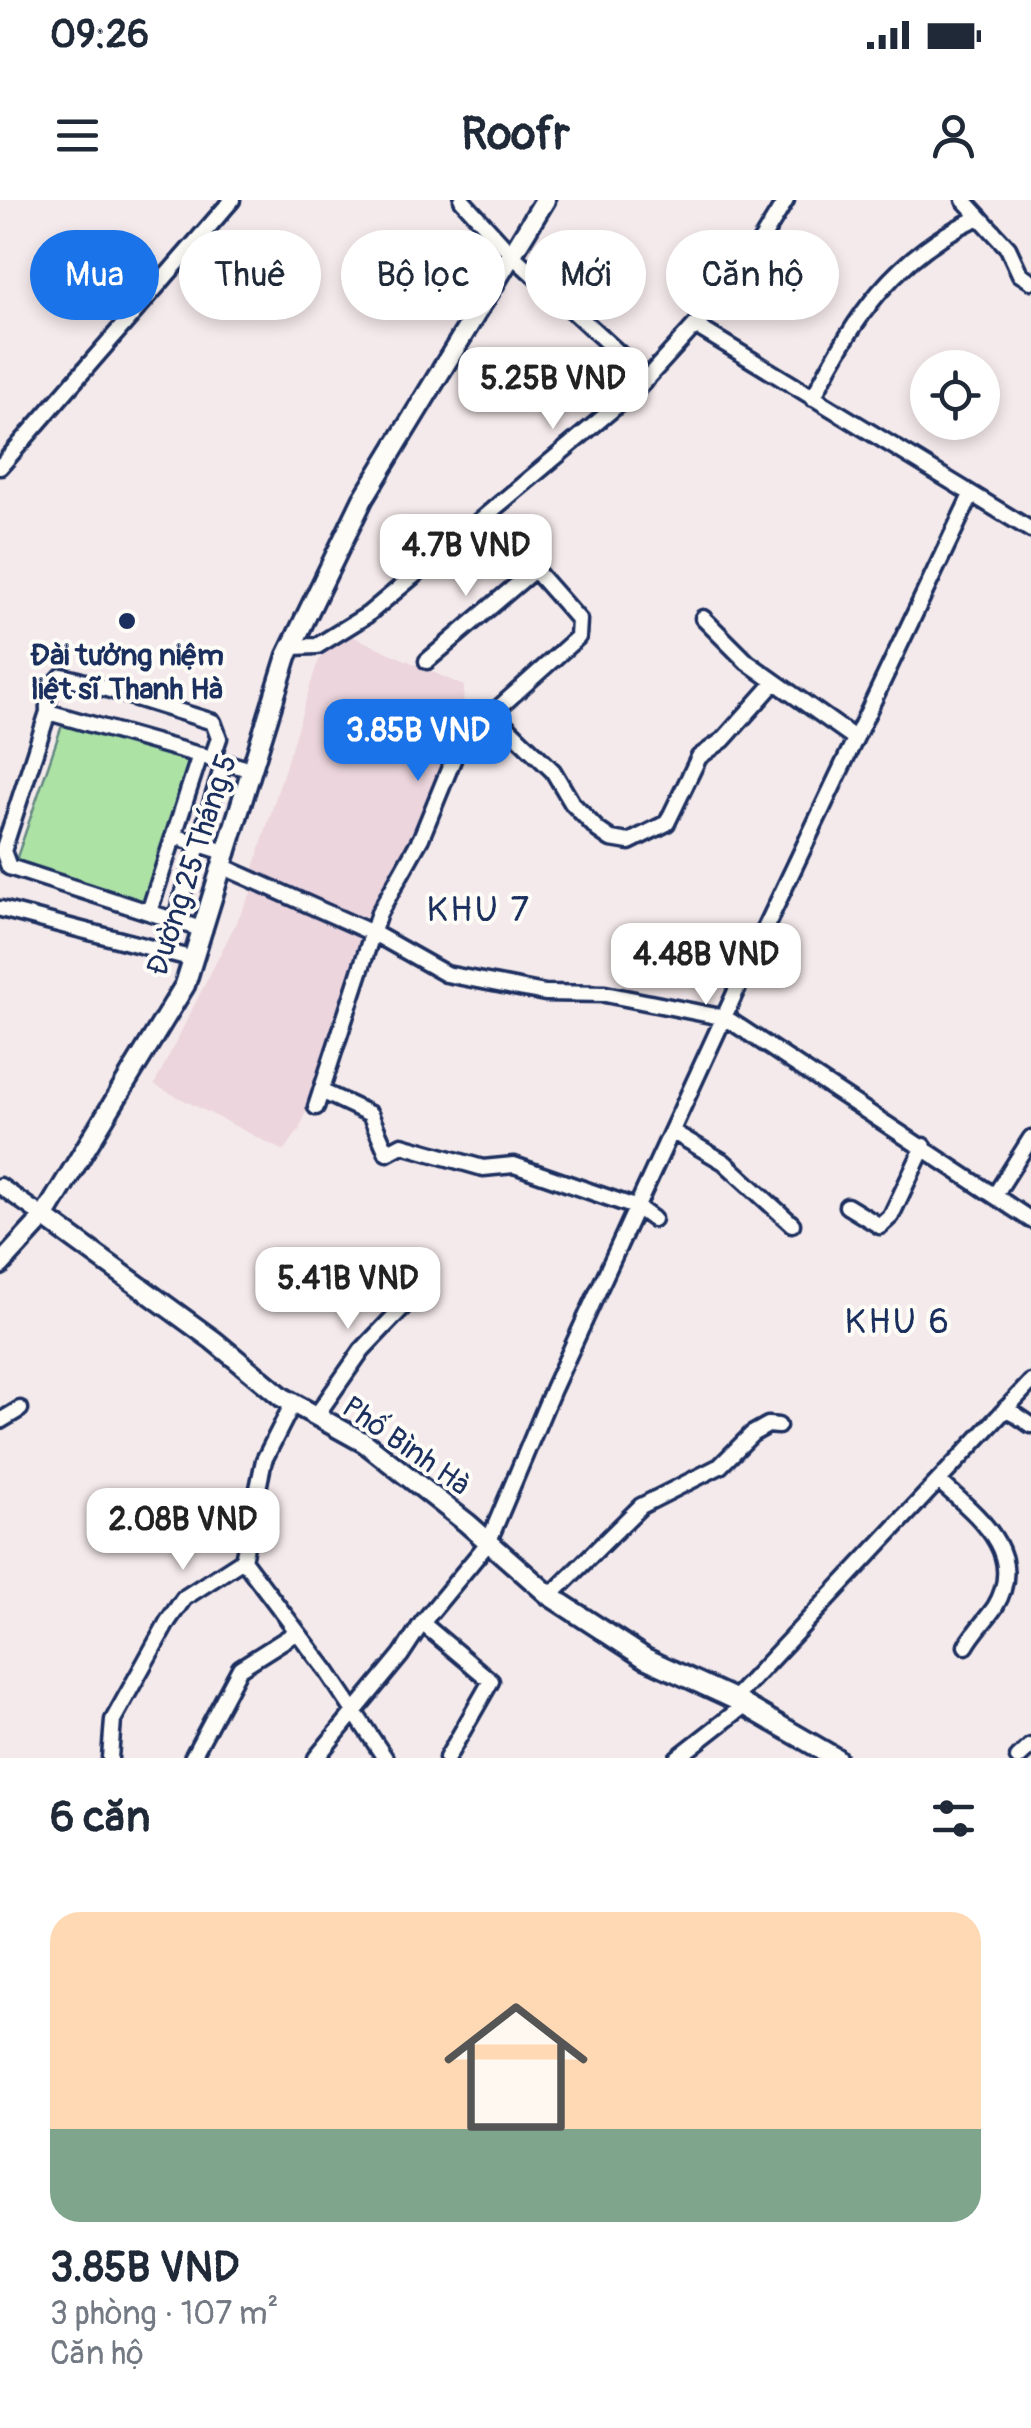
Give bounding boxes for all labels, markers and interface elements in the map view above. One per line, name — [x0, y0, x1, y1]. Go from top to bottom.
text: 09:26 — [50, 11, 149, 59]
text: Roofr — [461, 107, 570, 163]
icon: menu — [50, 108, 105, 163]
icon: person — [926, 108, 981, 163]
chip: Mua — [30, 230, 159, 320]
chip: Thuê — [179, 230, 321, 320]
chip: Bộ lọc — [341, 230, 505, 320]
chip: Mới — [525, 230, 646, 320]
chip: Căn hộ — [666, 230, 839, 320]
pin: 5.25B VND — [439, 347, 667, 432]
map controls — [910, 350, 1000, 440]
button: locate — [910, 350, 1000, 440]
text: 5.25B VND — [480, 359, 626, 399]
pin: 4.7B VND — [363, 514, 569, 599]
text: 4.7B VND — [402, 526, 530, 566]
marker: Đài tưởng niệm liệt sĩ Thanh Hà — [116, 610, 138, 632]
place label: Đài tưởng niệm liệt sĩ Thanh Hà — [30, 637, 224, 708]
pin: 3.85B VND — [304, 699, 532, 784]
text: 3.85B VND — [346, 711, 490, 751]
street label: Đường 25 Tháng 5 — [139, 750, 245, 980]
district label: KHU 7 — [426, 888, 532, 932]
pin: 4.48B VND — [592, 923, 820, 1008]
text: 4.48B VND — [633, 935, 779, 975]
pin: 5.41B VND — [234, 1247, 462, 1332]
text: 5.41B VND — [277, 1259, 419, 1299]
district label: KHU 6 — [845, 1300, 951, 1344]
street label: Phố Bình Hà — [335, 1388, 477, 1504]
pin: 2.08B VND — [69, 1488, 297, 1573]
text: 2.08B VND — [109, 1500, 257, 1540]
icon: filters — [926, 1791, 981, 1846]
text: 6 căn — [50, 1792, 150, 1844]
icon: home — [426, 1977, 606, 2157]
text: 3.85B VND — [50, 2242, 239, 2294]
text: 3 phòng · 107 m² — [50, 2294, 278, 2334]
text: Căn hộ — [50, 2334, 144, 2374]

